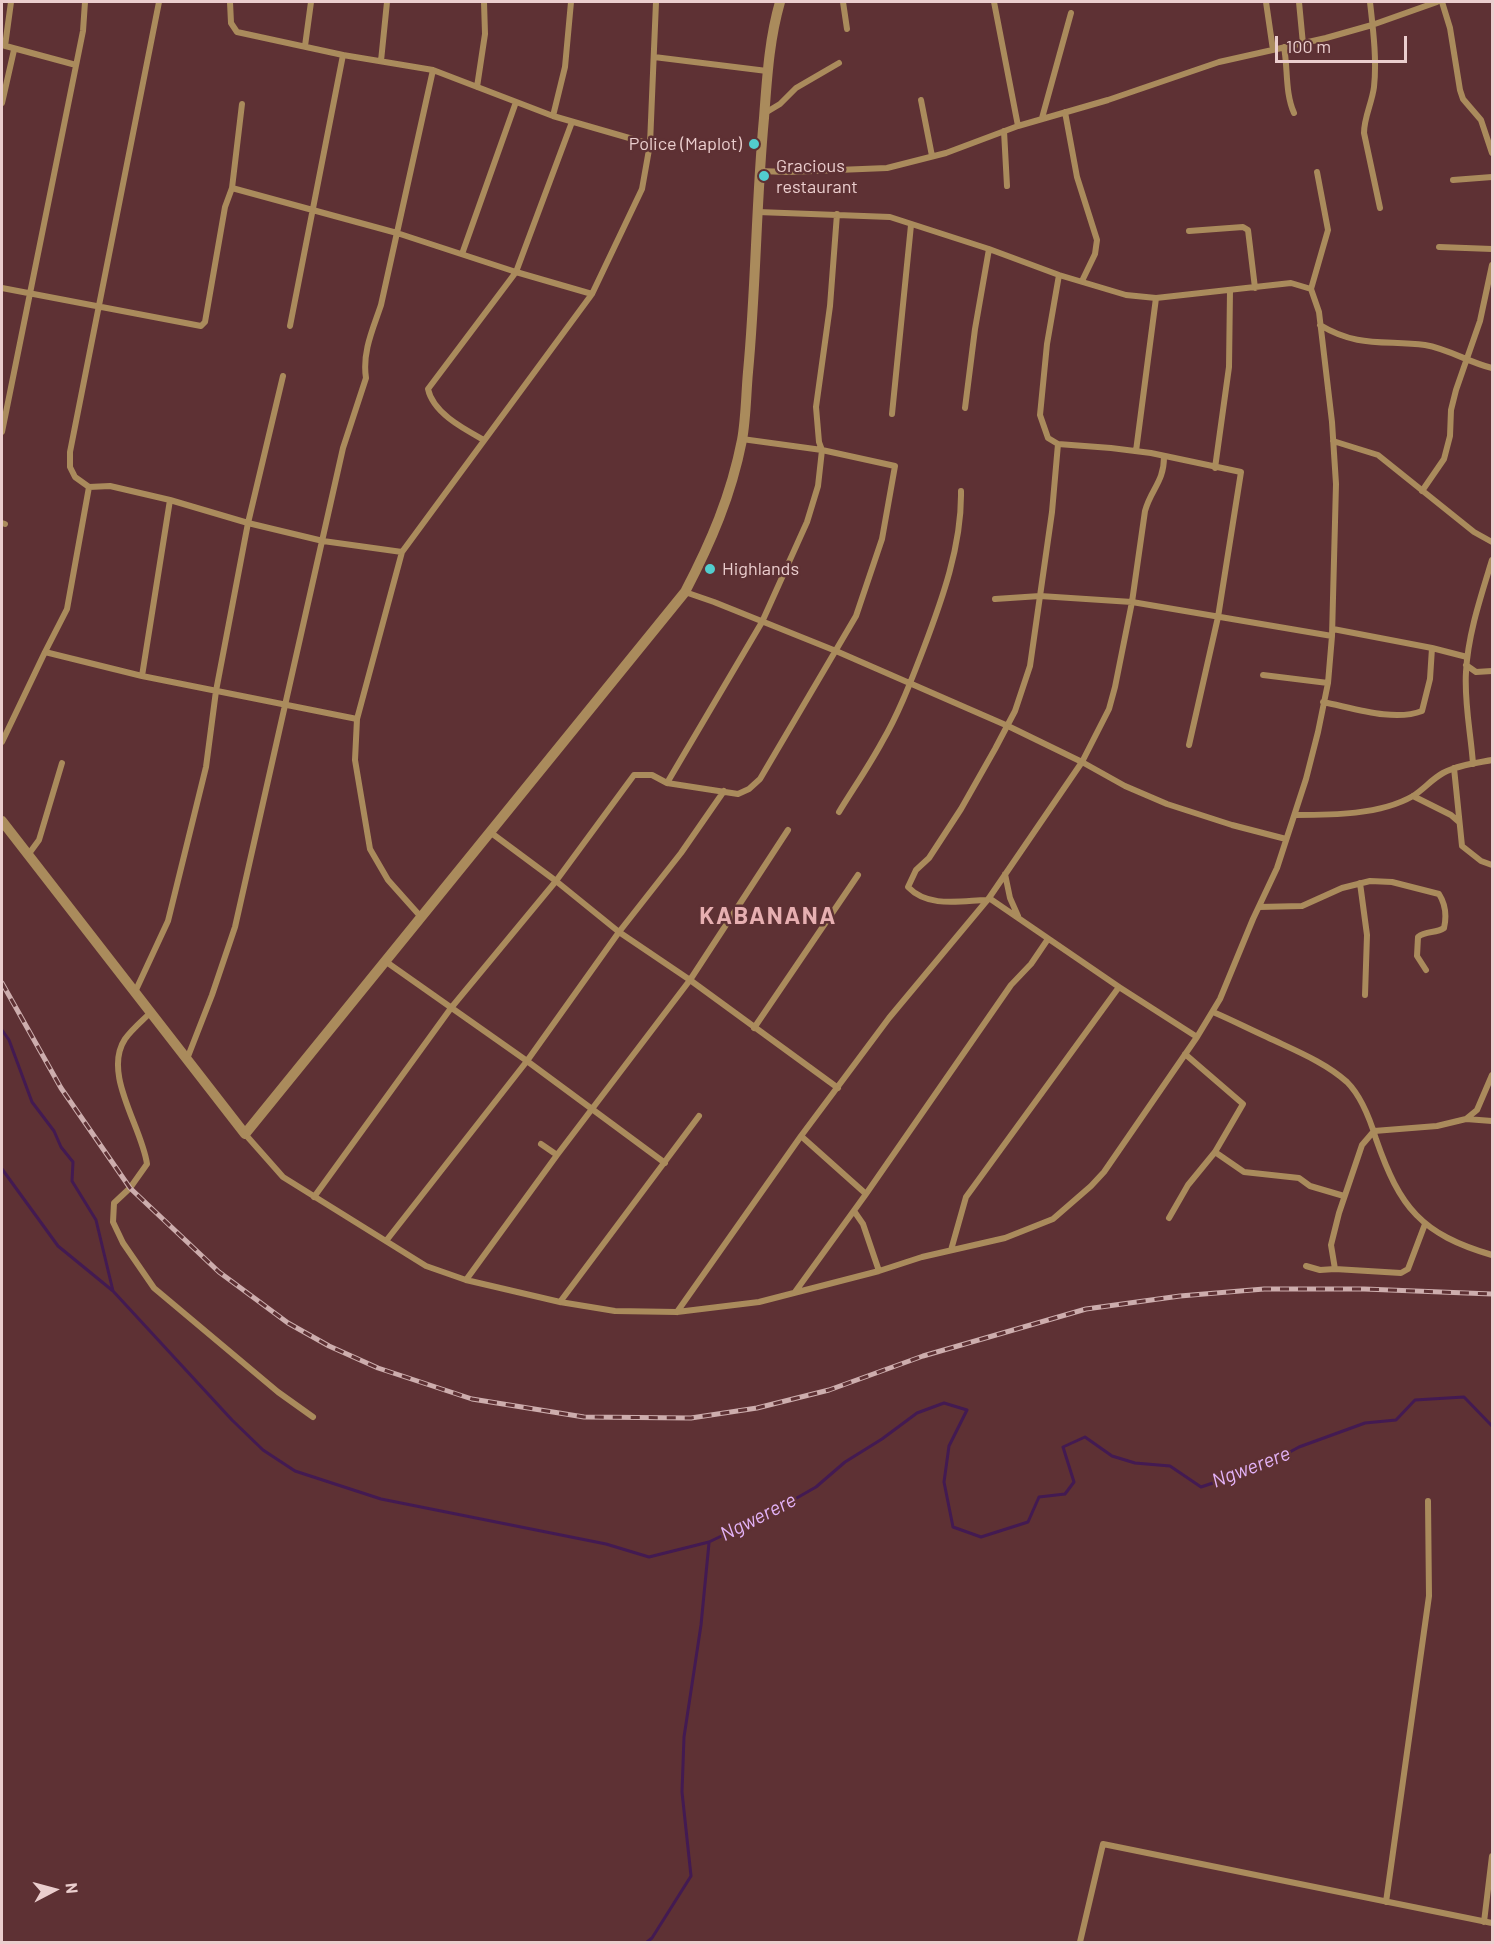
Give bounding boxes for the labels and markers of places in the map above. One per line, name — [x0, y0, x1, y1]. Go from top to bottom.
place label: Police (Maplot) — [629, 133, 742, 155]
marker: Police (Maplot) — [747, 137, 761, 151]
place label: Gracious restaurant — [776, 155, 858, 198]
marker: Gracious restaurant — [757, 169, 771, 183]
place label: Highlands — [722, 558, 799, 580]
marker: Highlands — [703, 562, 717, 576]

